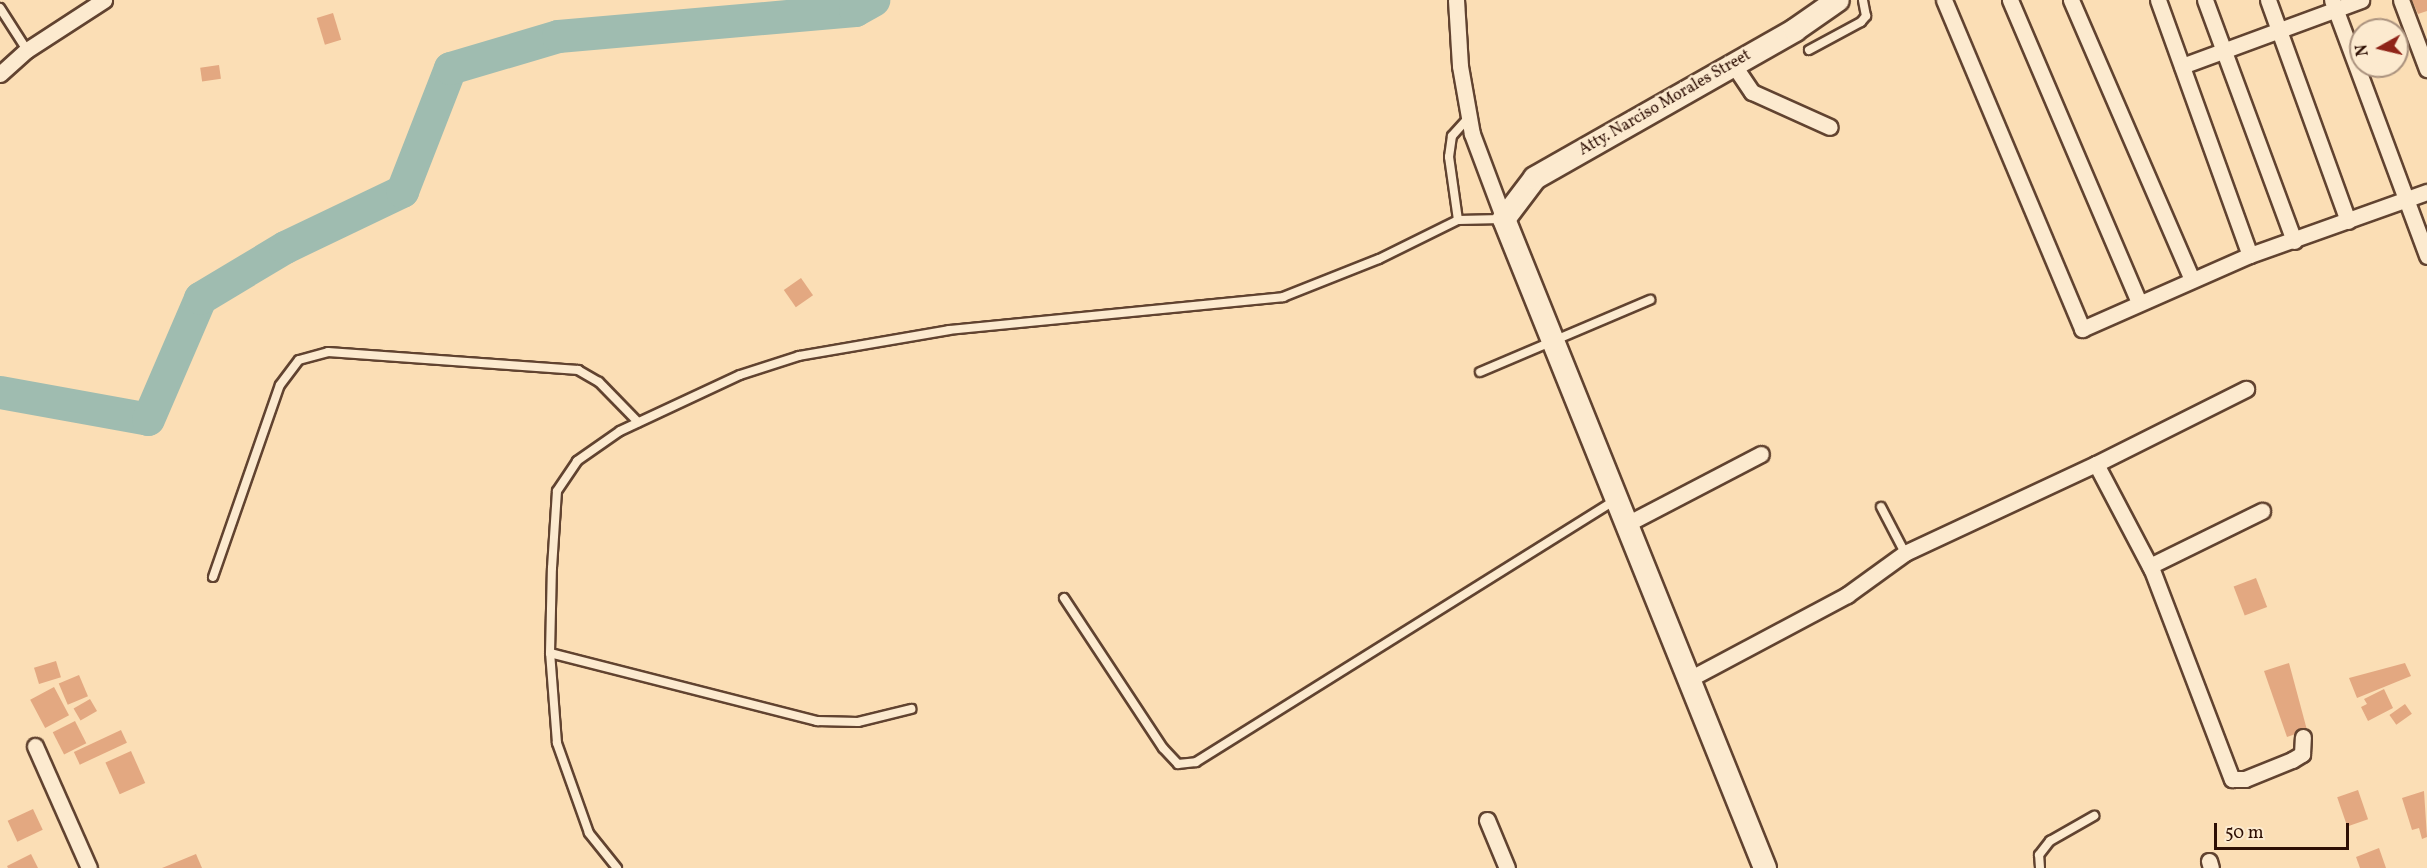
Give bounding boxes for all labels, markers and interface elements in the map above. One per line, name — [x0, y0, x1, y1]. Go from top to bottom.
north arrow — [2349, 18, 2409, 78]
text: N — [2351, 43, 2375, 58]
street label: Atty. Narciso Morales Street — [1576, 46, 1754, 160]
scale bar — [2217, 811, 2352, 849]
text: 50 m — [2225, 821, 2264, 846]

